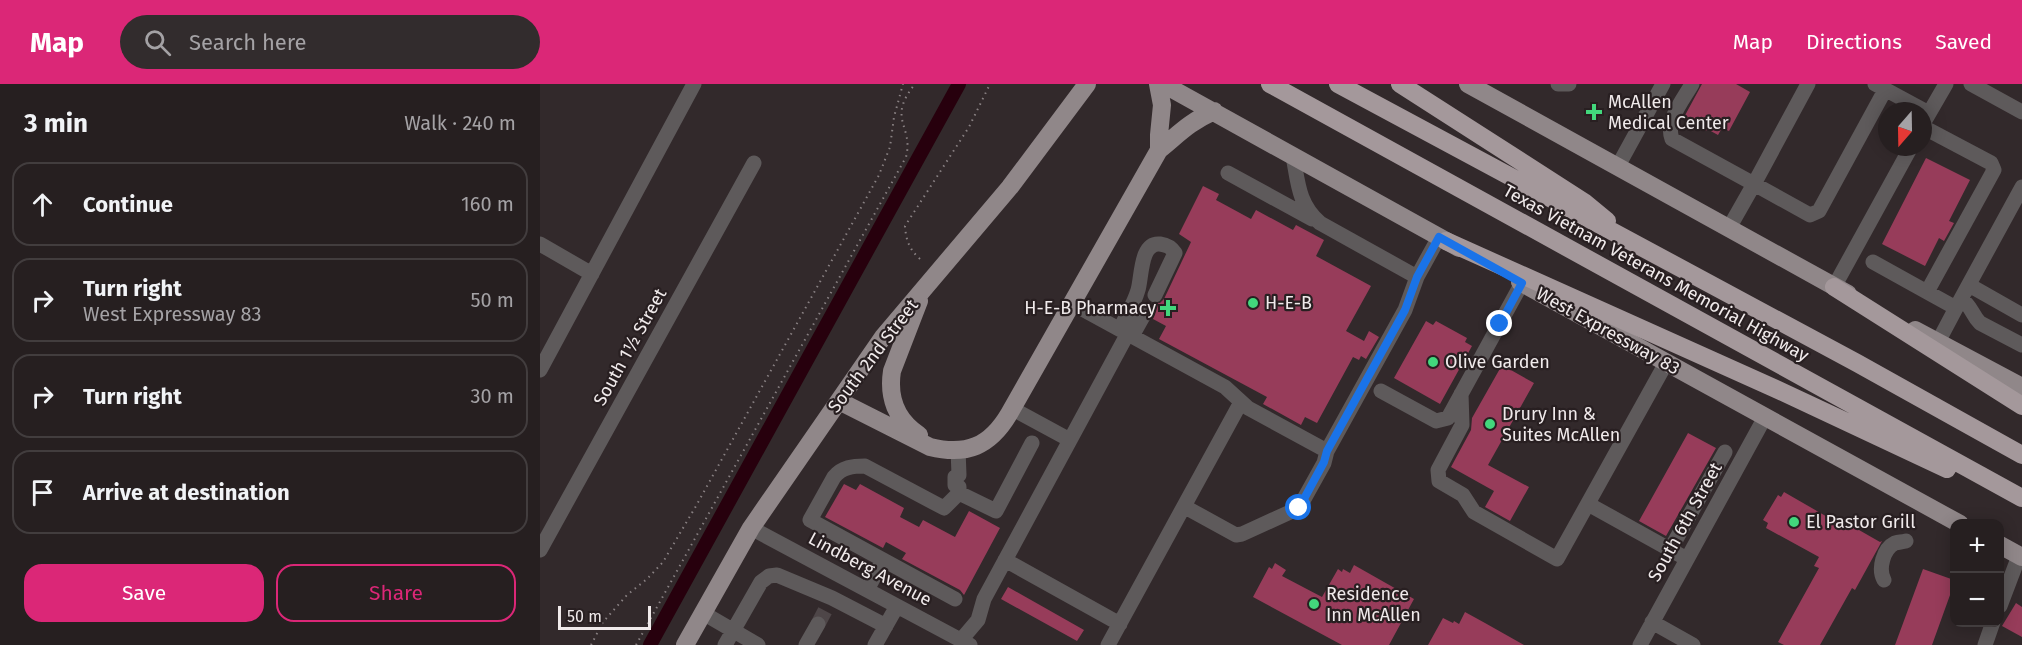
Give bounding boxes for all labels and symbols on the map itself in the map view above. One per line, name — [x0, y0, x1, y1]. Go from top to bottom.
place label: McAllen Medical Center — [1608, 91, 1729, 134]
north arrow — [1878, 102, 1932, 156]
marker: McAllen Medical Center — [1585, 103, 1603, 121]
street label: Texas Vietnam Veterans Memorial Highway — [1499, 179, 1813, 367]
street label: West Expressway 83 — [1532, 282, 1684, 380]
street label: South 1½ Street — [589, 284, 672, 410]
place label: H-E-B — [1265, 292, 1312, 314]
street label: South 2nd Street — [823, 295, 923, 417]
marker: H-E-B — [1246, 296, 1260, 310]
place label: H-E-B Pharmacy — [1024, 297, 1156, 319]
marker: H-E-B Pharmacy — [1161, 301, 1175, 315]
route end — [1486, 310, 1512, 336]
place label: Olive Garden — [1445, 351, 1550, 373]
marker: Olive Garden — [1426, 355, 1440, 369]
place label: Drury Inn & Suites McAllen — [1502, 403, 1620, 446]
marker: Drury Inn & Suites McAllen — [1483, 417, 1497, 431]
street label: South 6th Street — [1643, 458, 1727, 585]
route start — [1285, 494, 1311, 520]
place label: El Pastor Grill — [1806, 511, 1915, 533]
marker: El Pastor Grill — [1787, 515, 1801, 529]
street label: Lindberg Avenue — [805, 527, 935, 611]
place label: Residence Inn McAllen — [1326, 583, 1421, 626]
marker: Residence Inn McAllen — [1307, 597, 1321, 611]
scale bar — [558, 603, 651, 630]

